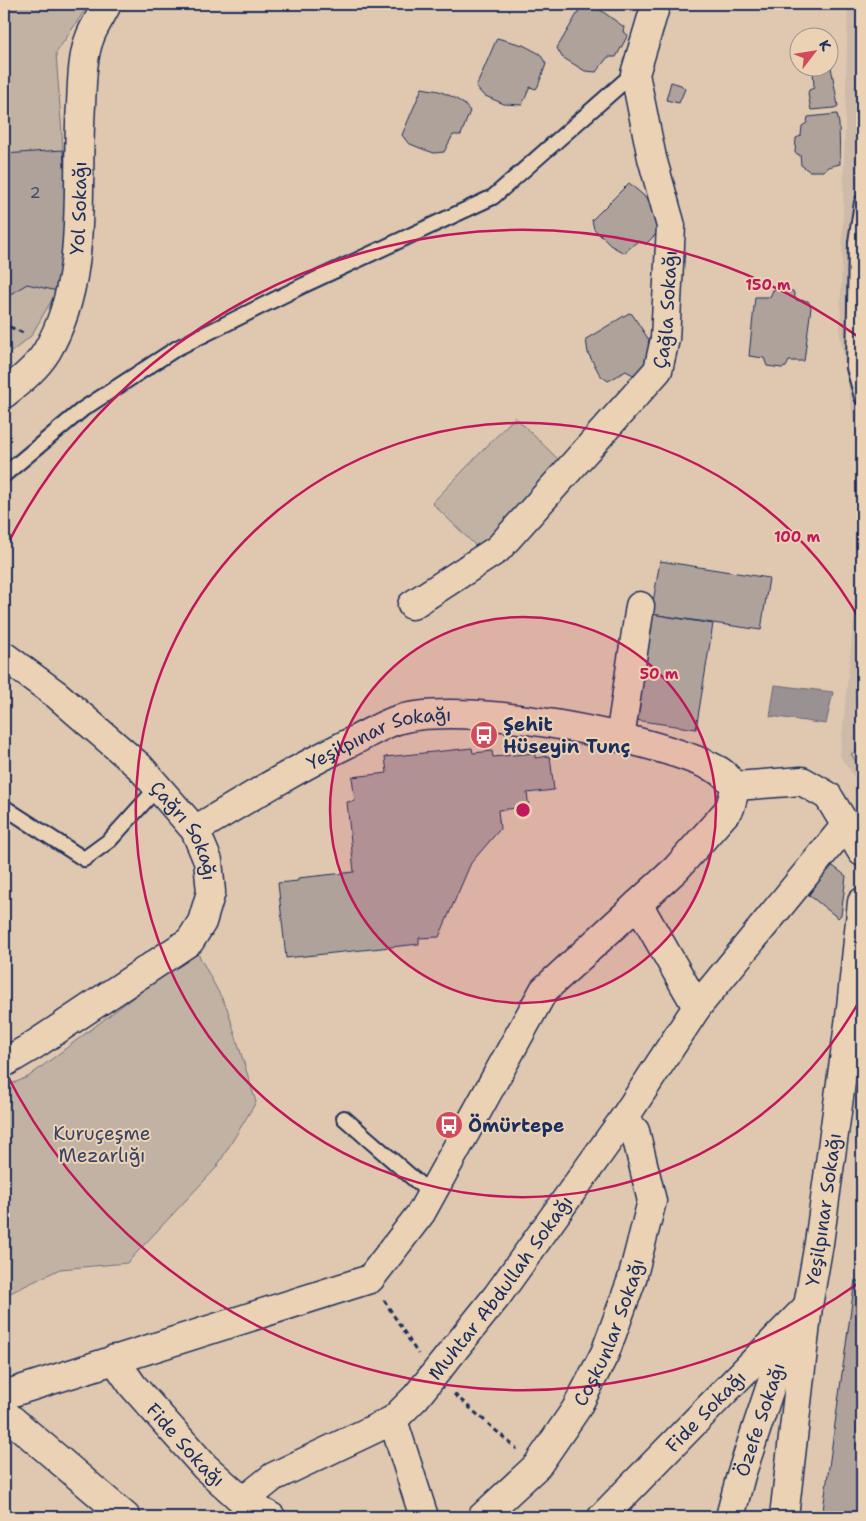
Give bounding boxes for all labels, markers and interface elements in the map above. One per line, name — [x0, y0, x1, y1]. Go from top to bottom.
north arrow — [788, 28, 838, 78]
text: K — [815, 37, 836, 54]
street label: Yol Sokağı — [64, 161, 92, 256]
house number: 2 — [29, 182, 41, 203]
street label: Çağla Sokağı — [647, 249, 683, 371]
text: 150 m — [745, 275, 791, 295]
text: 100 m — [774, 527, 820, 547]
text: 50 m — [640, 664, 679, 684]
street label: Yeşilpınar Sokağı — [302, 702, 452, 776]
place label: Şehit Hüseyin Tunç — [503, 712, 631, 759]
bus stop icon: Şehit Hüseyin Tunç — [469, 720, 499, 750]
street label: Çağrı Sokağı — [145, 776, 222, 882]
centre of rings — [514, 801, 532, 819]
bus stop icon: Ömürtepe — [434, 1110, 464, 1140]
place label: Ömürtepe — [468, 1113, 564, 1138]
park label: Kuruçeşme Mezarlığı — [53, 1121, 151, 1168]
street label: Yeşilpınar Sokağı — [800, 1131, 847, 1288]
street label: Muhtar Abdullah Sokağı — [423, 1190, 578, 1385]
street label: Coşkunlar Sokağı — [568, 1256, 650, 1410]
street label: Özefe Sokağı — [729, 1359, 791, 1480]
street label: Fide Sokağı — [660, 1365, 751, 1458]
street label: Fide Sokağı — [141, 1398, 230, 1492]

